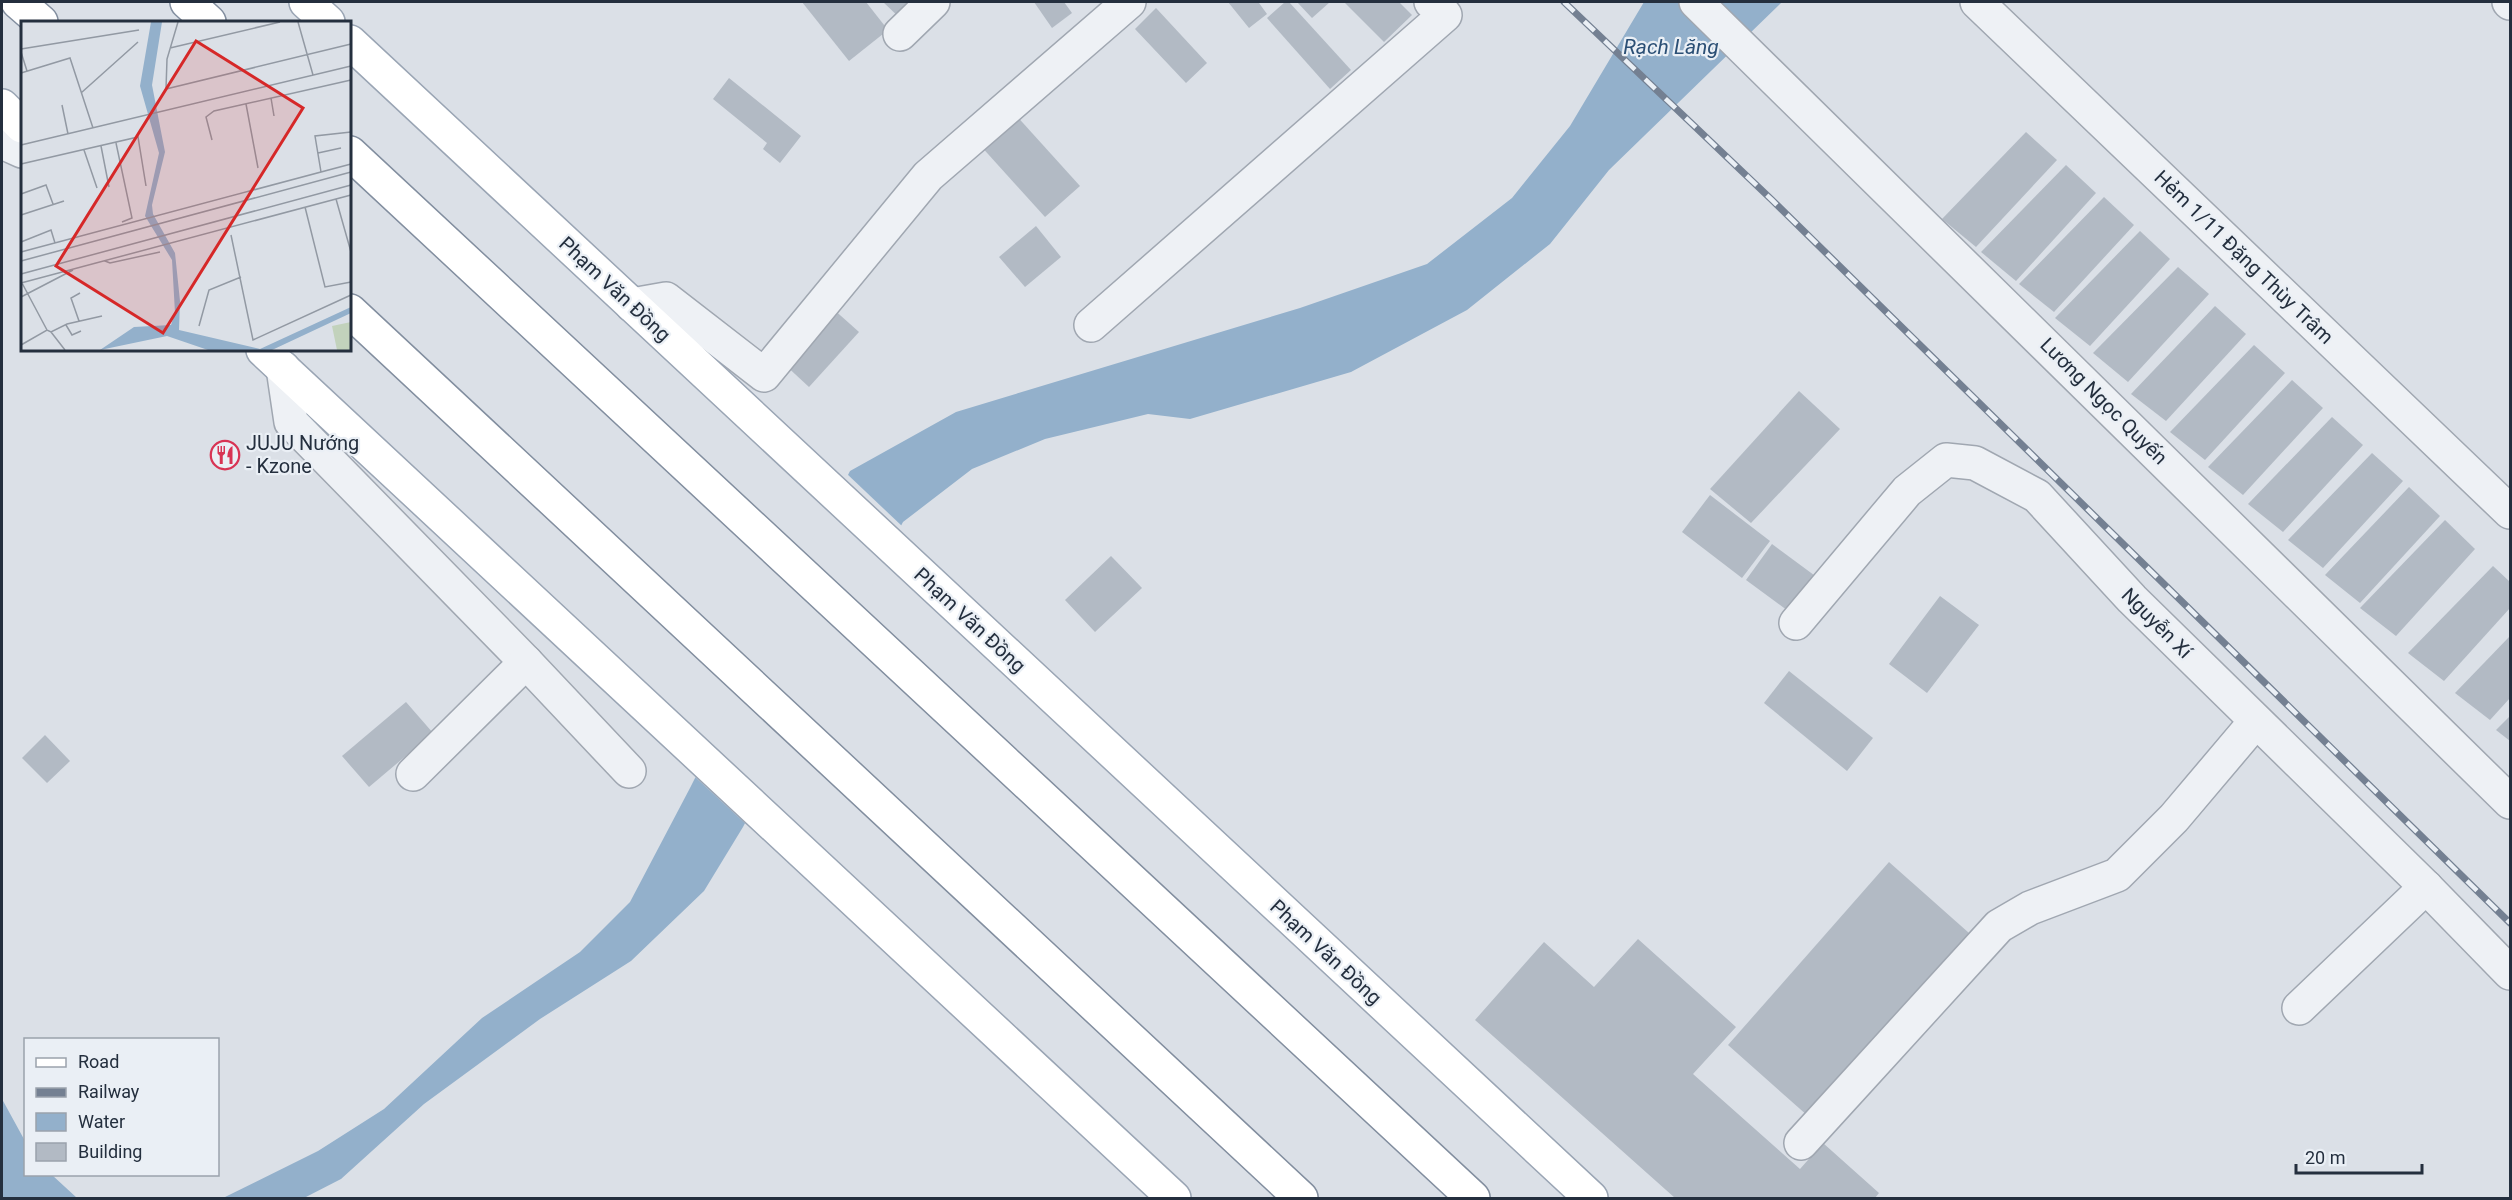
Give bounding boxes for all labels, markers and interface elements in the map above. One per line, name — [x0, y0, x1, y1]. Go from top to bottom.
inset map — [21, 21, 351, 351]
water label: Rạch Lăng — [1623, 35, 1719, 59]
street label: Hẻm 1/11 Đặng Thùy Trâm — [2150, 165, 2338, 349]
street label: Phạm Văn Đồng — [554, 231, 676, 347]
street label: Lương Ngọc Quyến — [2036, 333, 2172, 469]
place label: JUJU Nướng - Kzone — [246, 431, 359, 478]
restaurant icon: JUJU Nướng - Kzone — [209, 439, 241, 471]
street label: Phạm Văn Đồng — [909, 562, 1031, 678]
street label: Nguyễn Xí — [2117, 583, 2198, 664]
street label: Phạm Văn Đồng — [1265, 894, 1387, 1010]
legend — [24, 1038, 219, 1176]
text: Road — [78, 1051, 119, 1072]
text: Railway — [78, 1081, 140, 1102]
text: Water — [78, 1111, 125, 1132]
scale bar — [2296, 1137, 2422, 1175]
text: Building — [78, 1141, 142, 1162]
text: 20 m — [2305, 1147, 2345, 1168]

